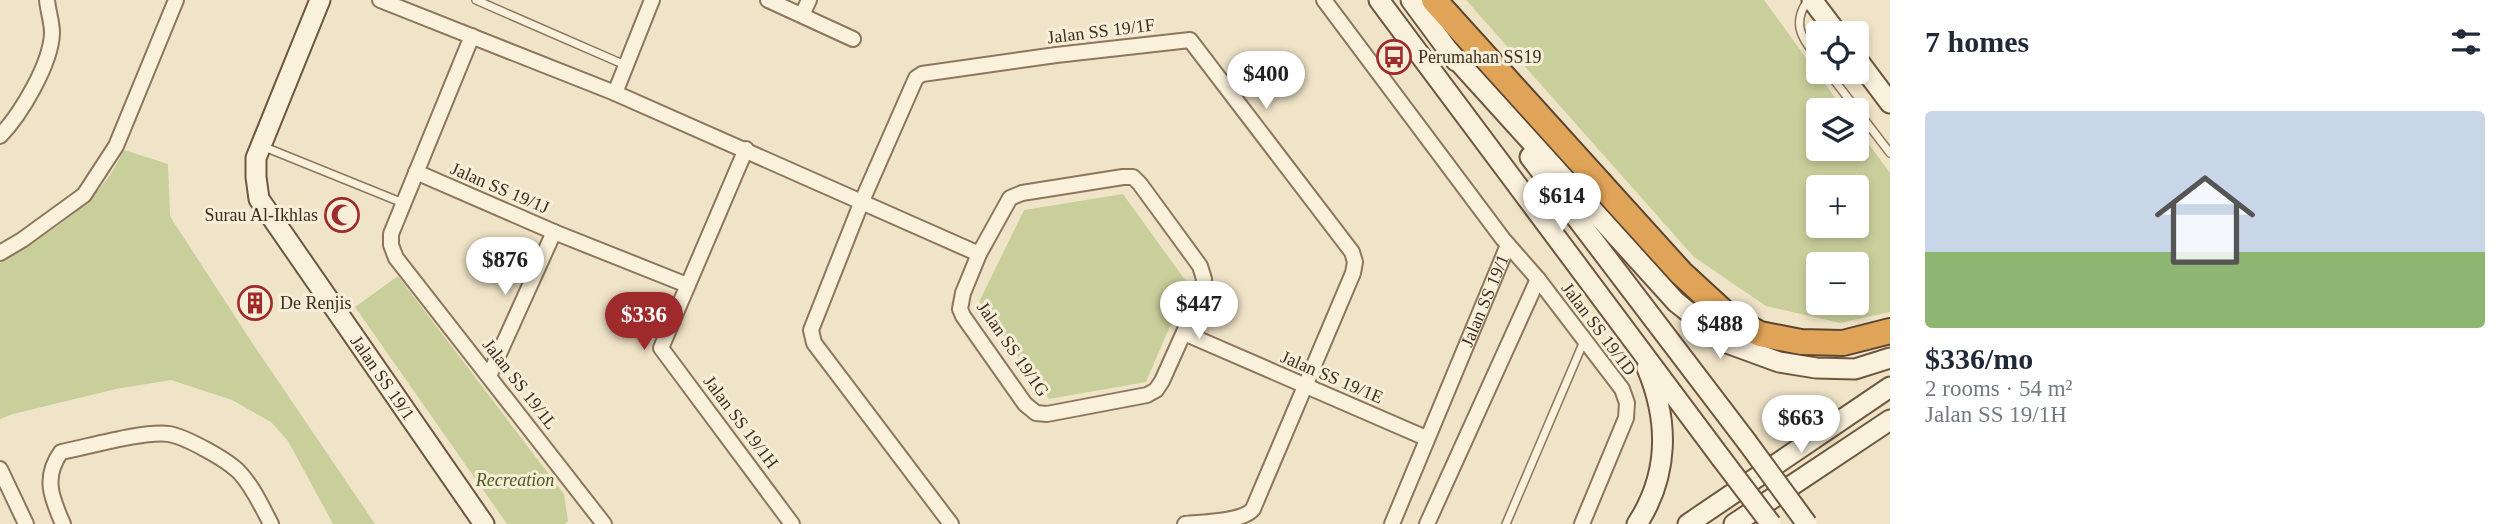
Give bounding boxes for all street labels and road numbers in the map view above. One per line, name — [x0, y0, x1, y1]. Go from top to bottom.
street label: Jalan SS 19/1F — [1046, 14, 1156, 48]
street label: Jalan SS 19/1J — [448, 158, 552, 218]
street label: Jalan SS 19/1 — [1457, 251, 1513, 350]
street label: Jalan SS 19/1D — [1558, 279, 1640, 379]
street label: Jalan SS 19/1G — [973, 298, 1053, 400]
street label: Jalan SS 19/1 — [347, 332, 419, 424]
street label: Jalan SS 19/1L — [479, 335, 561, 433]
street label: Jalan SS 19/1E — [1278, 346, 1386, 408]
street label: Jalan SS 19/1H — [700, 372, 782, 472]

